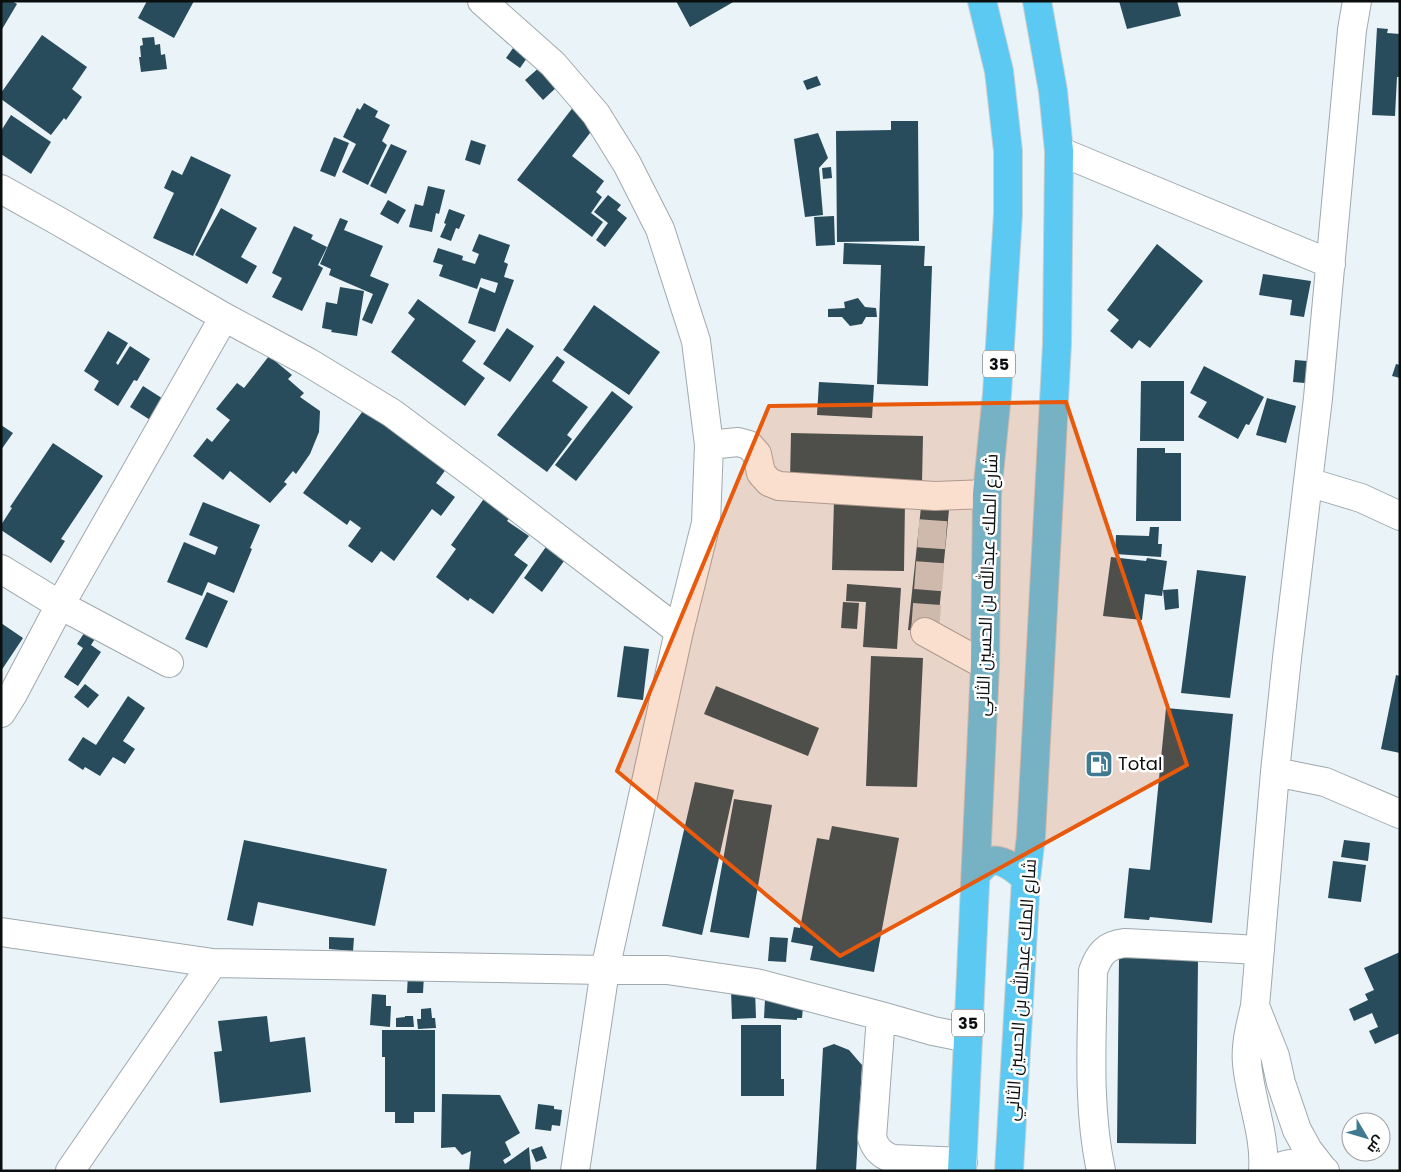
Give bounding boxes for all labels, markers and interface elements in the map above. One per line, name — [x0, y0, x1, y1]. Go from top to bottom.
road number: 35 — [983, 350, 1015, 378]
street label: شارع الملك عبدالله بن الحسين الثاني — [969, 453, 1006, 717]
fuel station icon: Total — [1084, 749, 1114, 779]
place label: Total — [1118, 751, 1162, 776]
street label: شارع الملك عبدالله بن الحسين الثاني — [999, 858, 1044, 1122]
road number: 35 — [952, 1010, 984, 1036]
north arrow — [1341, 1112, 1391, 1162]
text: ش — [1363, 1132, 1390, 1158]

